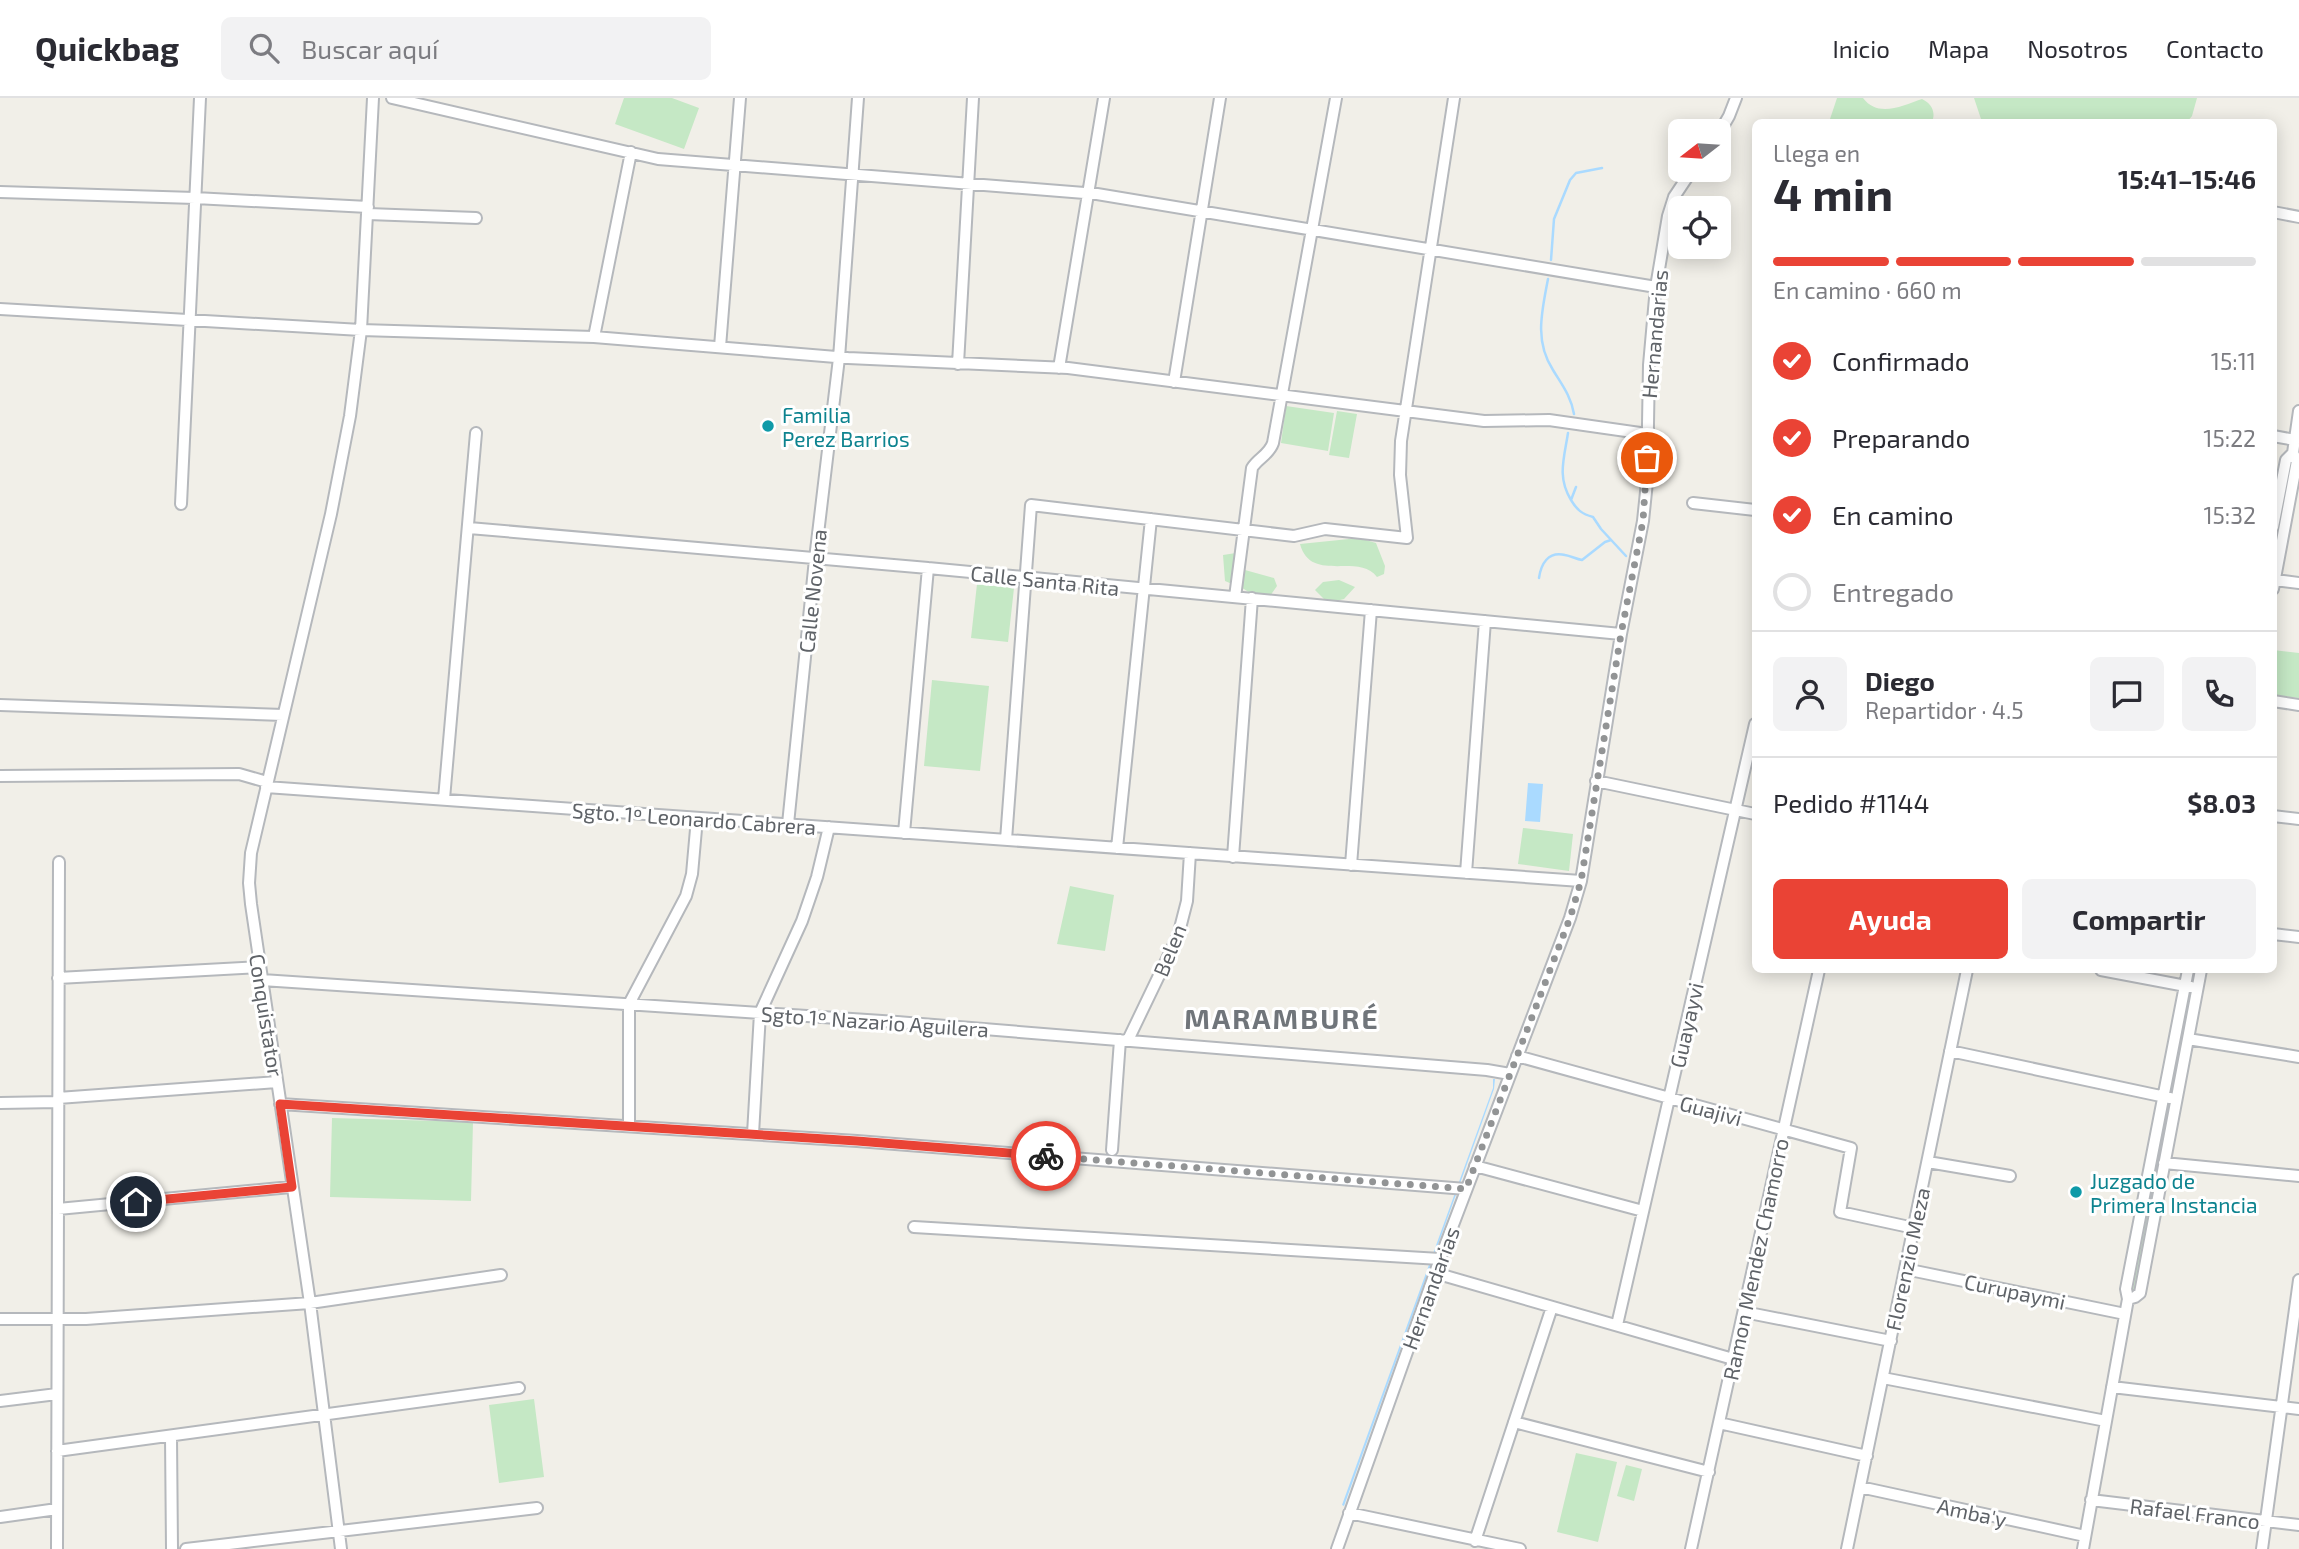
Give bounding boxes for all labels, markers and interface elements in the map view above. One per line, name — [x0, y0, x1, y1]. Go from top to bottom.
search box — [221, 17, 711, 80]
text: Quickbag — [35, 28, 179, 68]
icon: search — [245, 29, 283, 67]
text: Buscar aquí — [301, 33, 438, 64]
text: Inicio — [1832, 34, 1890, 63]
text: Mapa — [1928, 34, 1989, 63]
text: Nosotros — [2027, 34, 2128, 63]
text: Contacto — [2166, 34, 2264, 63]
north arrow — [1668, 119, 1731, 182]
map controls — [1668, 119, 1731, 259]
text: Llega en — [1773, 139, 1860, 167]
text: 15:41–15:46 — [2118, 163, 2256, 194]
text: 4 min — [1773, 165, 1893, 220]
button: locate — [1668, 196, 1731, 259]
street label: Hernandarias — [1636, 269, 1672, 399]
text: En camino · 660 m — [1773, 276, 1962, 304]
icon: check — [1773, 342, 1811, 380]
text: Confirmado — [1832, 345, 1970, 376]
text: 15:11 — [2211, 347, 2256, 375]
place label: Familia Perez Barrios — [782, 402, 910, 451]
marker: Familia Perez Barrios — [760, 418, 776, 434]
icon: check — [1773, 419, 1811, 457]
text: Preparando — [1832, 422, 1970, 453]
text: 15:22 — [2203, 424, 2256, 452]
pin — [1617, 428, 1677, 488]
icon: bag — [1628, 439, 1666, 477]
icon: check — [1773, 496, 1811, 534]
text: En camino — [1832, 499, 1954, 530]
text: 15:32 — [2203, 501, 2256, 529]
street label: Calle Novena — [793, 528, 831, 654]
street label: Calle Santa Rita — [969, 560, 1121, 600]
text: Entregado — [1832, 576, 1954, 607]
button: person — [1773, 657, 1847, 731]
button: chat — [2090, 657, 2164, 731]
button: phone — [2182, 657, 2256, 731]
text: Diego — [1865, 665, 1935, 696]
text: Repartidor · 4.5 — [1865, 696, 2024, 724]
text: Pedido #1144 — [1773, 787, 1929, 818]
text: $8.03 — [2187, 787, 2256, 818]
street label: Sgto. 1º Leonardo Cabrera — [571, 797, 817, 839]
button: Ayuda — [1773, 879, 2008, 959]
button: Compartir — [2022, 879, 2256, 959]
street label: Belen — [1147, 920, 1191, 980]
street label: Conquistator — [245, 952, 289, 1079]
street label: Guayayvi — [1664, 980, 1708, 1070]
street label: Sgto 1º Nazario Aguilera — [760, 1001, 990, 1041]
district label: MARAMBURÉ — [1184, 1001, 1380, 1035]
street label: Guajivi — [1677, 1090, 1745, 1131]
courier — [1011, 1121, 1081, 1191]
street label: Ramon Mendez Chamorro — [1717, 1136, 1793, 1382]
icon: bike — [1027, 1137, 1065, 1175]
place label: Juzgado de Primera Instancia — [2090, 1168, 2257, 1217]
pin — [106, 1172, 166, 1232]
icon: home — [117, 1183, 155, 1221]
marker: Juzgado de Primera Instancia — [2068, 1184, 2084, 1200]
street label: Florenzio Meza — [1880, 1185, 1934, 1333]
street label: Hernandarias — [1396, 1223, 1464, 1353]
street label: Curupaymi — [1962, 1268, 2068, 1314]
street label: Amba'y — [1935, 1492, 2009, 1532]
street label: Rafael Franco — [2129, 1493, 2261, 1533]

